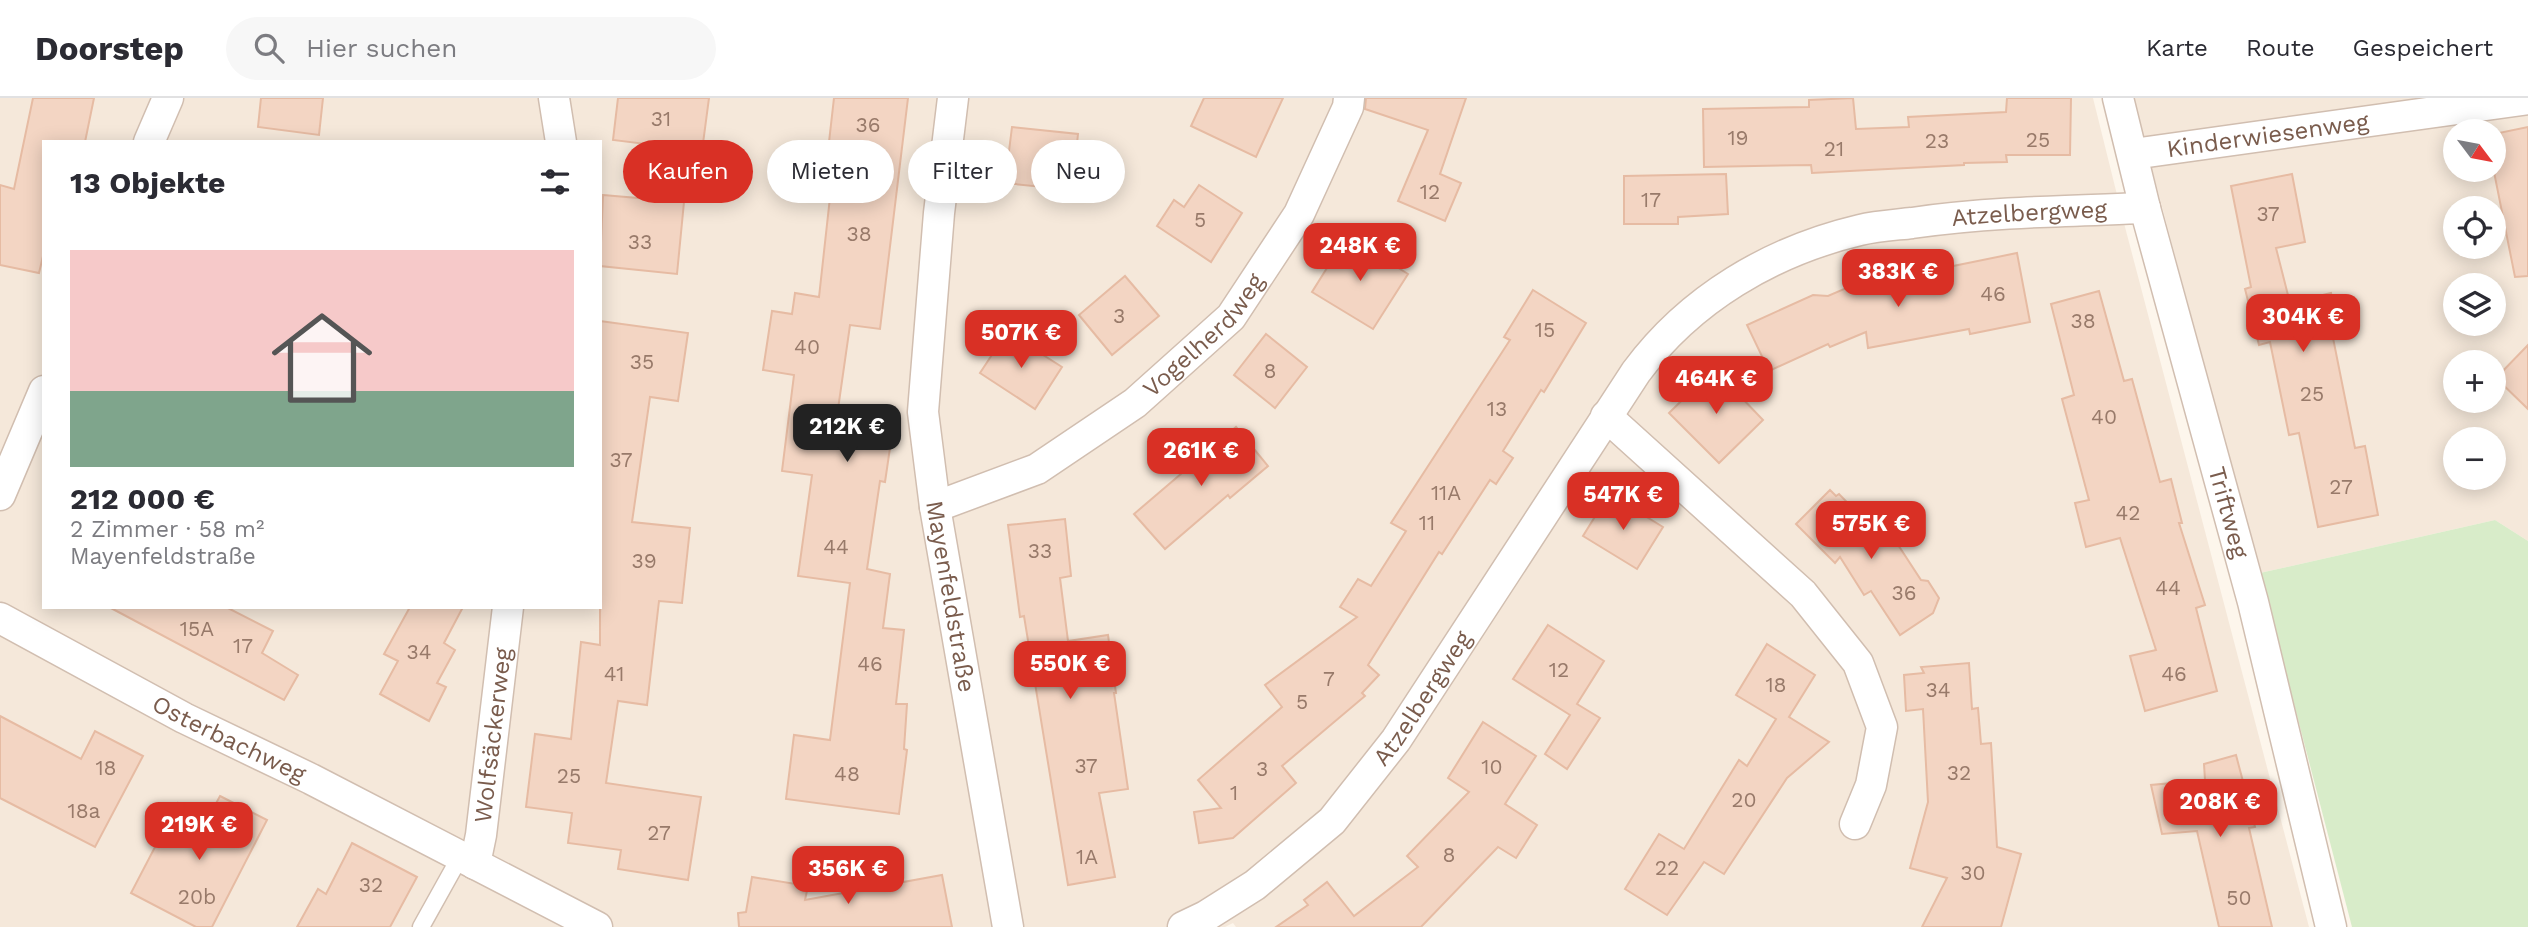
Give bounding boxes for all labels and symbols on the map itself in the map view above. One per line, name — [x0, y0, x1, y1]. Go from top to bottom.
house number: 31 — [651, 106, 671, 131]
street label: Kinderwiesenweg — [2165, 107, 2371, 163]
house number: 36 — [855, 112, 881, 137]
north arrow — [2443, 119, 2506, 182]
house number: 19 — [1727, 125, 1749, 150]
house number: 25 — [2026, 127, 2050, 152]
house number: 23 — [1925, 128, 1949, 153]
house number: 21 — [1824, 136, 1844, 161]
house number: 12 — [1420, 179, 1440, 204]
house number: 17 — [1641, 187, 1661, 212]
street label: Atzelbergweg — [1950, 195, 2108, 232]
house number: 37 — [2256, 201, 2280, 226]
house number: 5 — [1194, 207, 1206, 232]
house number: 38 — [846, 221, 872, 246]
pin: 248K € — [1303, 223, 1417, 283]
house number: 33 — [628, 229, 652, 254]
pin: 383K € — [1841, 250, 1955, 309]
street label: Vogelherdweg — [1137, 268, 1270, 403]
house number: 46 — [1980, 281, 2006, 306]
pin: 304K € — [2246, 294, 2360, 354]
house number: 3 — [1113, 303, 1125, 328]
house number: 38 — [2070, 308, 2096, 333]
pin: 507K € — [964, 310, 1078, 370]
house number: 15 — [1535, 317, 1555, 342]
house number: 40 — [794, 334, 820, 359]
house number: 35 — [630, 349, 654, 374]
pin: 464K € — [1659, 356, 1773, 416]
house number: 8 — [1264, 358, 1276, 383]
house number: 25 — [2300, 381, 2324, 406]
house number: 13 — [1487, 396, 1507, 421]
pin: 212K € — [790, 404, 904, 464]
house number: 40 — [2091, 404, 2117, 429]
pin: 261K € — [1144, 428, 1258, 488]
house number: 37 — [609, 447, 633, 472]
street label: Triftweg — [2203, 464, 2254, 562]
pin: 547K € — [1566, 472, 1680, 532]
house number: 27 — [2329, 474, 2353, 499]
house number: 11A — [1431, 480, 1461, 505]
street label: Mayenfeldstraße — [920, 498, 981, 694]
house number: 42 — [2115, 500, 2141, 525]
pin: 575K € — [1814, 502, 1928, 561]
house number: 11 — [1419, 510, 1435, 535]
house number: 44 — [823, 534, 849, 559]
house number: 33 — [1028, 538, 1052, 563]
house number: 39 — [631, 548, 657, 573]
house number: 44 — [2155, 575, 2181, 600]
house number: 36 — [1891, 580, 1917, 605]
house number: 15A — [180, 616, 214, 641]
street label: Atzelbergweg — [1367, 626, 1477, 771]
house number: 17 — [233, 633, 253, 658]
house number: 34 — [406, 639, 432, 664]
pin: 550K € — [1013, 642, 1127, 701]
street label: Wolfsäckerweg — [469, 646, 517, 825]
house number: 46 — [857, 651, 883, 676]
house number: 12 — [1549, 657, 1569, 682]
house number: 41 — [604, 661, 624, 686]
house number: 46 — [2161, 661, 2187, 686]
house number: 7 — [1323, 666, 1335, 691]
house number: 18 — [1765, 672, 1787, 697]
house number: 34 — [1925, 677, 1951, 702]
street label: Osterbachweg — [147, 689, 310, 788]
house number: 5 — [1296, 689, 1308, 714]
house number: 37 — [1074, 753, 1098, 778]
house number: 10 — [1481, 754, 1503, 779]
house number: 18 — [95, 755, 117, 780]
house number: 3 — [1256, 756, 1268, 781]
house number: 32 — [1947, 760, 1971, 785]
house number: 48 — [834, 761, 860, 786]
house number: 25 — [557, 763, 581, 788]
house number: 1 — [1230, 780, 1238, 805]
pin: 208K € — [2163, 780, 2277, 839]
house number: 20 — [1731, 787, 1757, 812]
house number: 18a — [67, 798, 101, 823]
pin: 219K € — [142, 802, 256, 862]
house number: 27 — [647, 820, 671, 845]
house number: 8 — [1443, 842, 1455, 867]
house number: 1A — [1076, 844, 1098, 869]
pin: 356K € — [791, 846, 905, 906]
house number: 22 — [1655, 855, 1679, 880]
house number: 30 — [1960, 860, 1986, 885]
house number: 32 — [359, 872, 383, 897]
house number: 20b — [178, 884, 216, 909]
house number: 50 — [2226, 885, 2252, 910]

